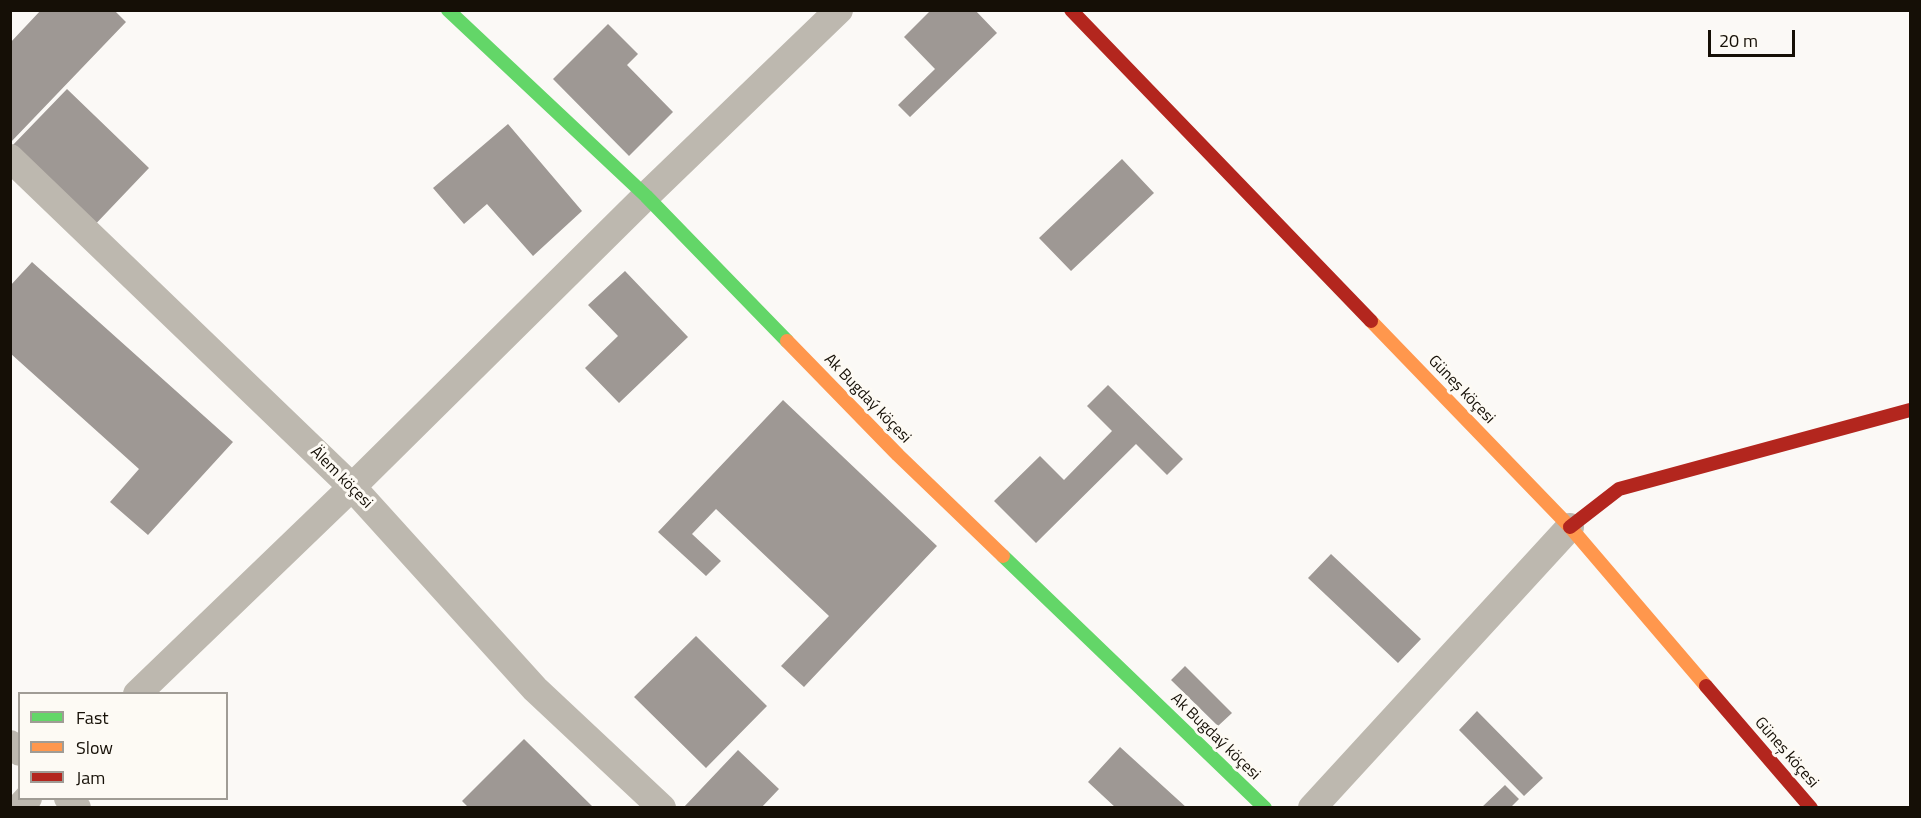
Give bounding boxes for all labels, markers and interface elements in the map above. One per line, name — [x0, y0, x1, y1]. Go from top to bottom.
scale bar — [1711, 18, 1798, 56]
text: 20 m — [1719, 27, 1758, 54]
street label: Ak Bugdaý köçesi — [820, 350, 914, 448]
street label: Güneş köçesi — [1424, 352, 1498, 428]
street label: Älem köçesi — [306, 443, 376, 513]
street label: Ak Bugdaý köçesi — [1166, 690, 1264, 784]
legend — [18, 692, 228, 800]
text: Fast — [76, 704, 109, 731]
street label: Güneş köçesi — [1750, 714, 1822, 792]
text: Slow — [76, 734, 113, 761]
text: Jam — [76, 764, 105, 791]

